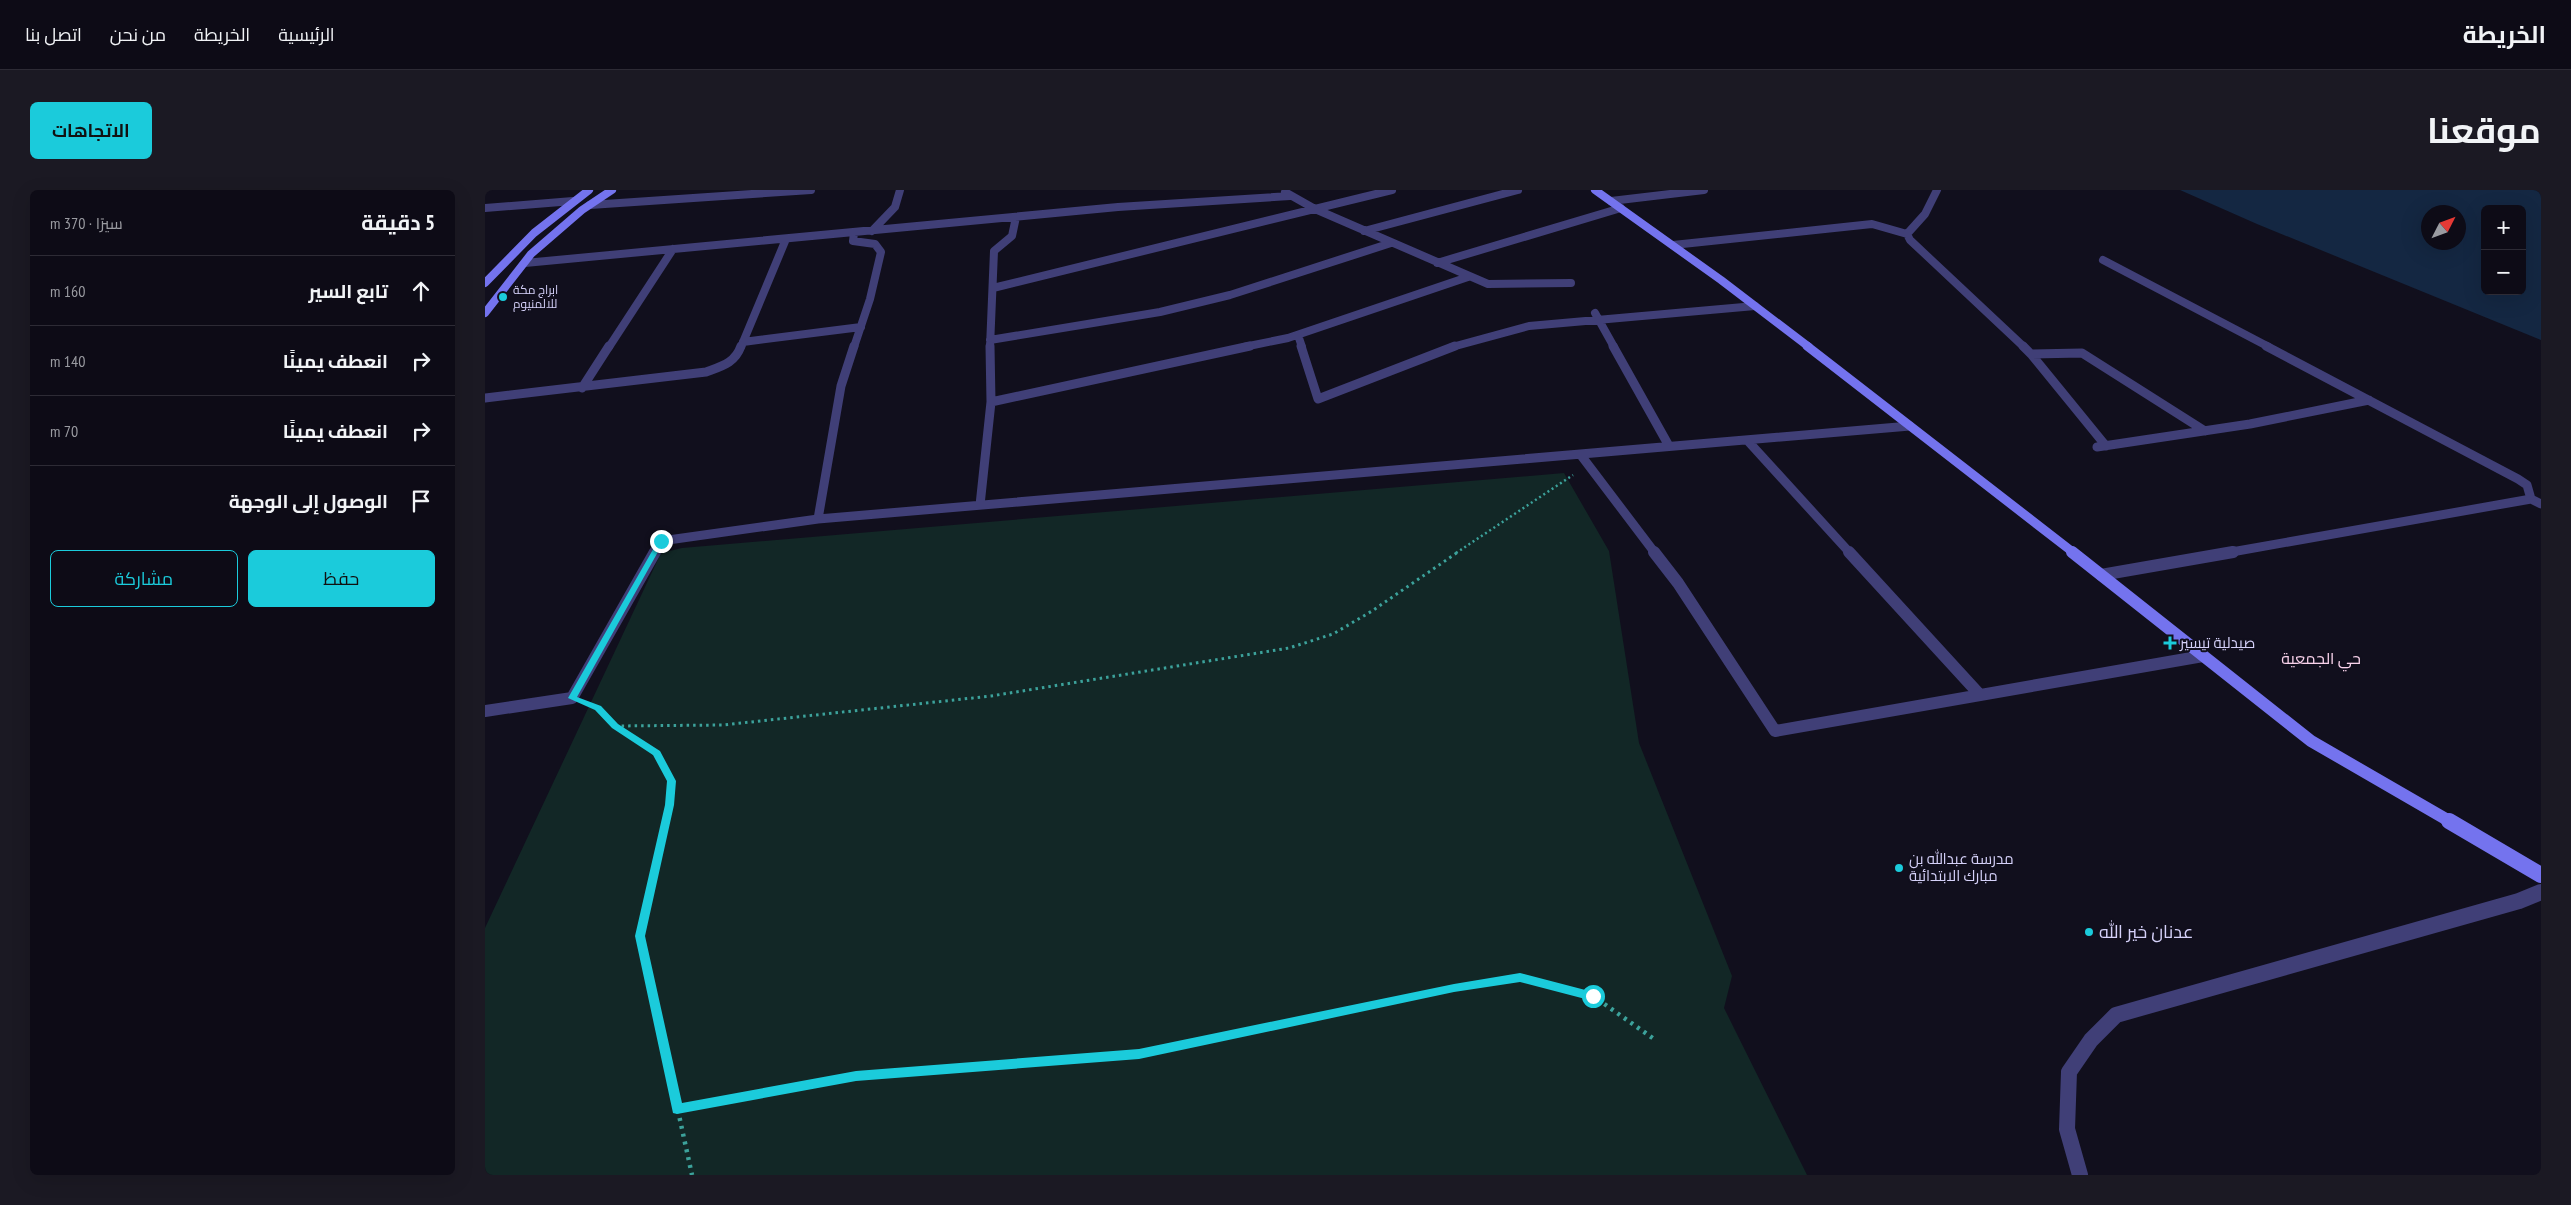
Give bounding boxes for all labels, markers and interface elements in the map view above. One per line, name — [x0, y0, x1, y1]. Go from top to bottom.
text: الخريطة — [2463, 19, 2546, 50]
text: اتصل بنا — [25, 23, 82, 46]
text: من نحن — [110, 23, 166, 46]
text: الخريطة — [194, 23, 250, 46]
text: الرئيسية — [278, 23, 335, 46]
button: الاتجاهات — [30, 102, 152, 159]
text: موقعنا — [2427, 107, 2541, 153]
north arrow — [2421, 205, 2466, 250]
map controls — [2481, 205, 2526, 295]
button: + — [2481, 205, 2526, 250]
text: 5 دقيقة — [361, 209, 435, 236]
text: سيرًا · 370 m — [50, 213, 123, 233]
button: − — [2481, 250, 2526, 295]
icon: ahead — [407, 277, 435, 305]
text: تابع السير — [309, 279, 388, 303]
text: 160 m — [50, 281, 85, 301]
place label: ابراج مكة للالمنيوم — [513, 282, 558, 312]
marker: ابراج مكة للالمنيوم — [497, 291, 509, 303]
icon: right — [407, 347, 435, 375]
text: انعطف يمينًا — [283, 349, 388, 373]
text: 140 m — [50, 351, 85, 371]
icon: right — [407, 417, 435, 445]
text: انعطف يمينًا — [283, 419, 388, 443]
text: 70 m — [50, 421, 78, 441]
icon: arrive — [407, 487, 435, 515]
text: الوصول إلى الوجهة — [229, 489, 388, 513]
route end — [650, 530, 673, 553]
button: مشاركة — [50, 550, 238, 607]
button: حفظ — [248, 550, 435, 607]
place label: صيدلية تيسير — [2179, 633, 2255, 652]
marker: صيدلية تيسير — [2164, 637, 2176, 649]
district label: حي الجمعية — [2281, 648, 2361, 672]
place label: مدرسة عبدالله بن مبارك الابتدائية — [1909, 849, 2014, 885]
marker: مدرسة عبدالله بن مبارك الابتدائية — [1893, 862, 1905, 874]
place label: عدنان خير الله — [2099, 920, 2194, 943]
marker: عدنان خير الله — [2083, 926, 2095, 938]
route start — [1582, 985, 1605, 1008]

